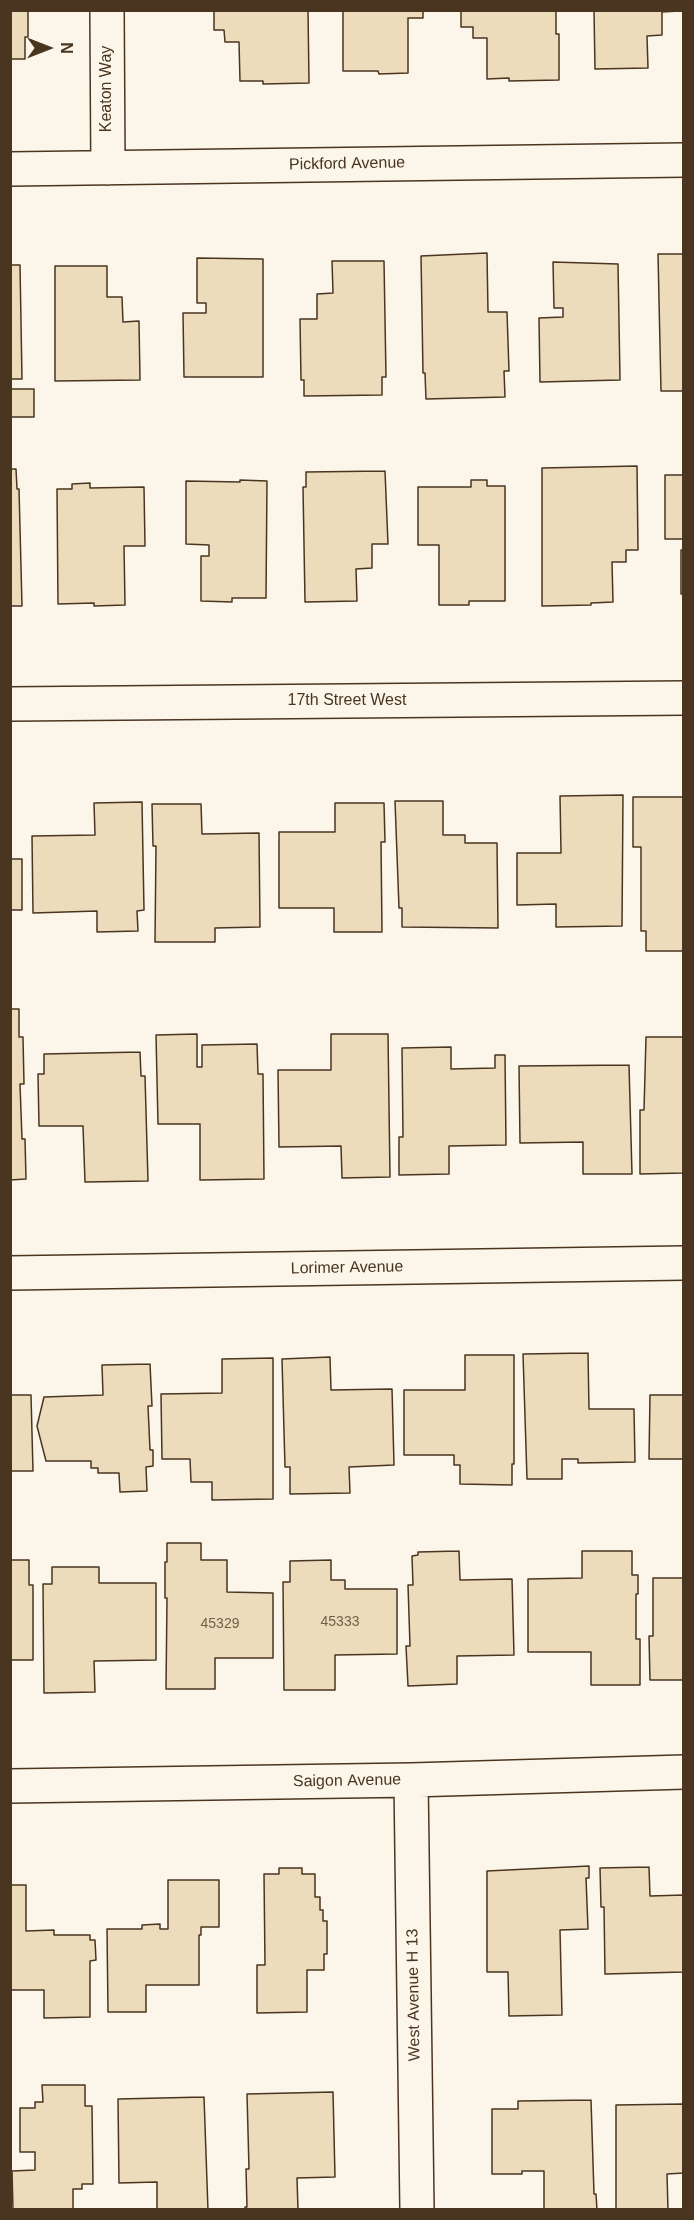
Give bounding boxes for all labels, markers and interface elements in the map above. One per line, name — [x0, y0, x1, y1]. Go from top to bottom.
north arrow — [18, 18, 78, 78]
text: N — [58, 42, 75, 54]
street label: Keaton Way — [97, 46, 117, 132]
street label: Pickford Avenue — [289, 153, 405, 175]
street label: 17th Street West — [288, 691, 406, 711]
street label: Lorimer Avenue — [291, 1257, 403, 1279]
house number: 45333 — [321, 1614, 359, 1630]
house number: 45329 — [201, 1616, 239, 1632]
street label: Saigon Avenue — [293, 1770, 401, 1792]
street label: West Avenue H 13 — [403, 1928, 425, 2062]

